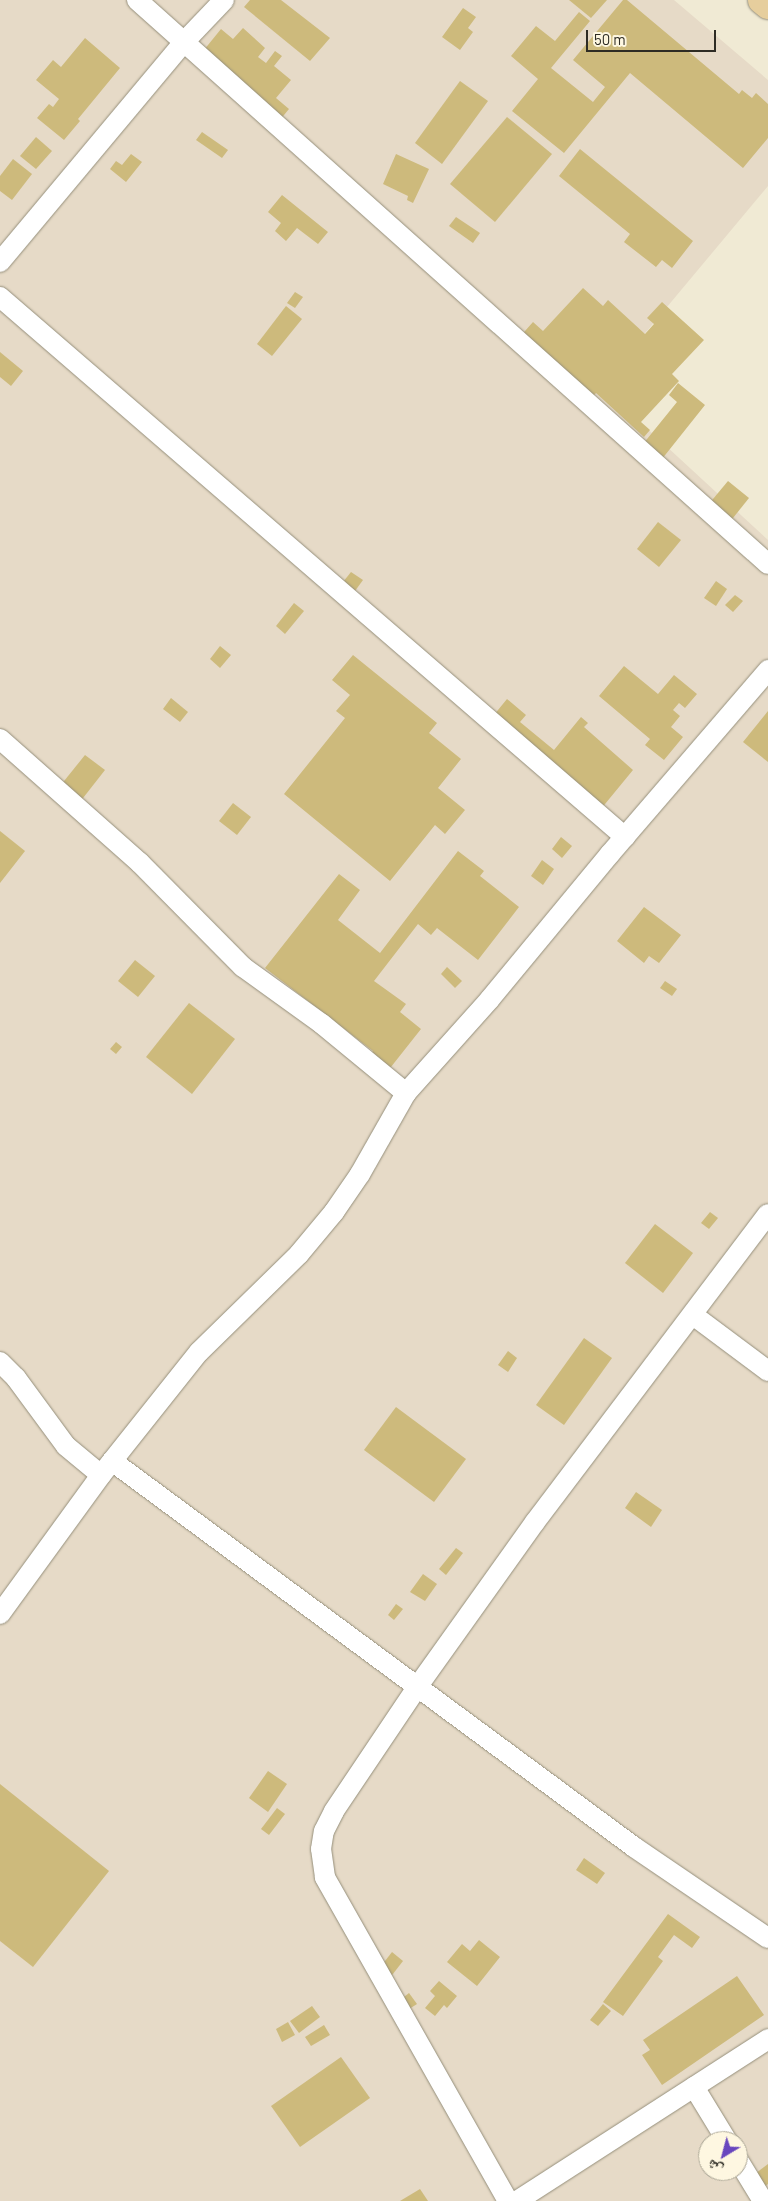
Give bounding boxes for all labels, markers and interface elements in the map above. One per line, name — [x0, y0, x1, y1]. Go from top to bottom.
scale bar — [588, 20, 718, 52]
text: 50 m — [594, 30, 626, 48]
north arrow — [698, 2131, 748, 2181]
text: ش — [703, 2156, 725, 2179]

